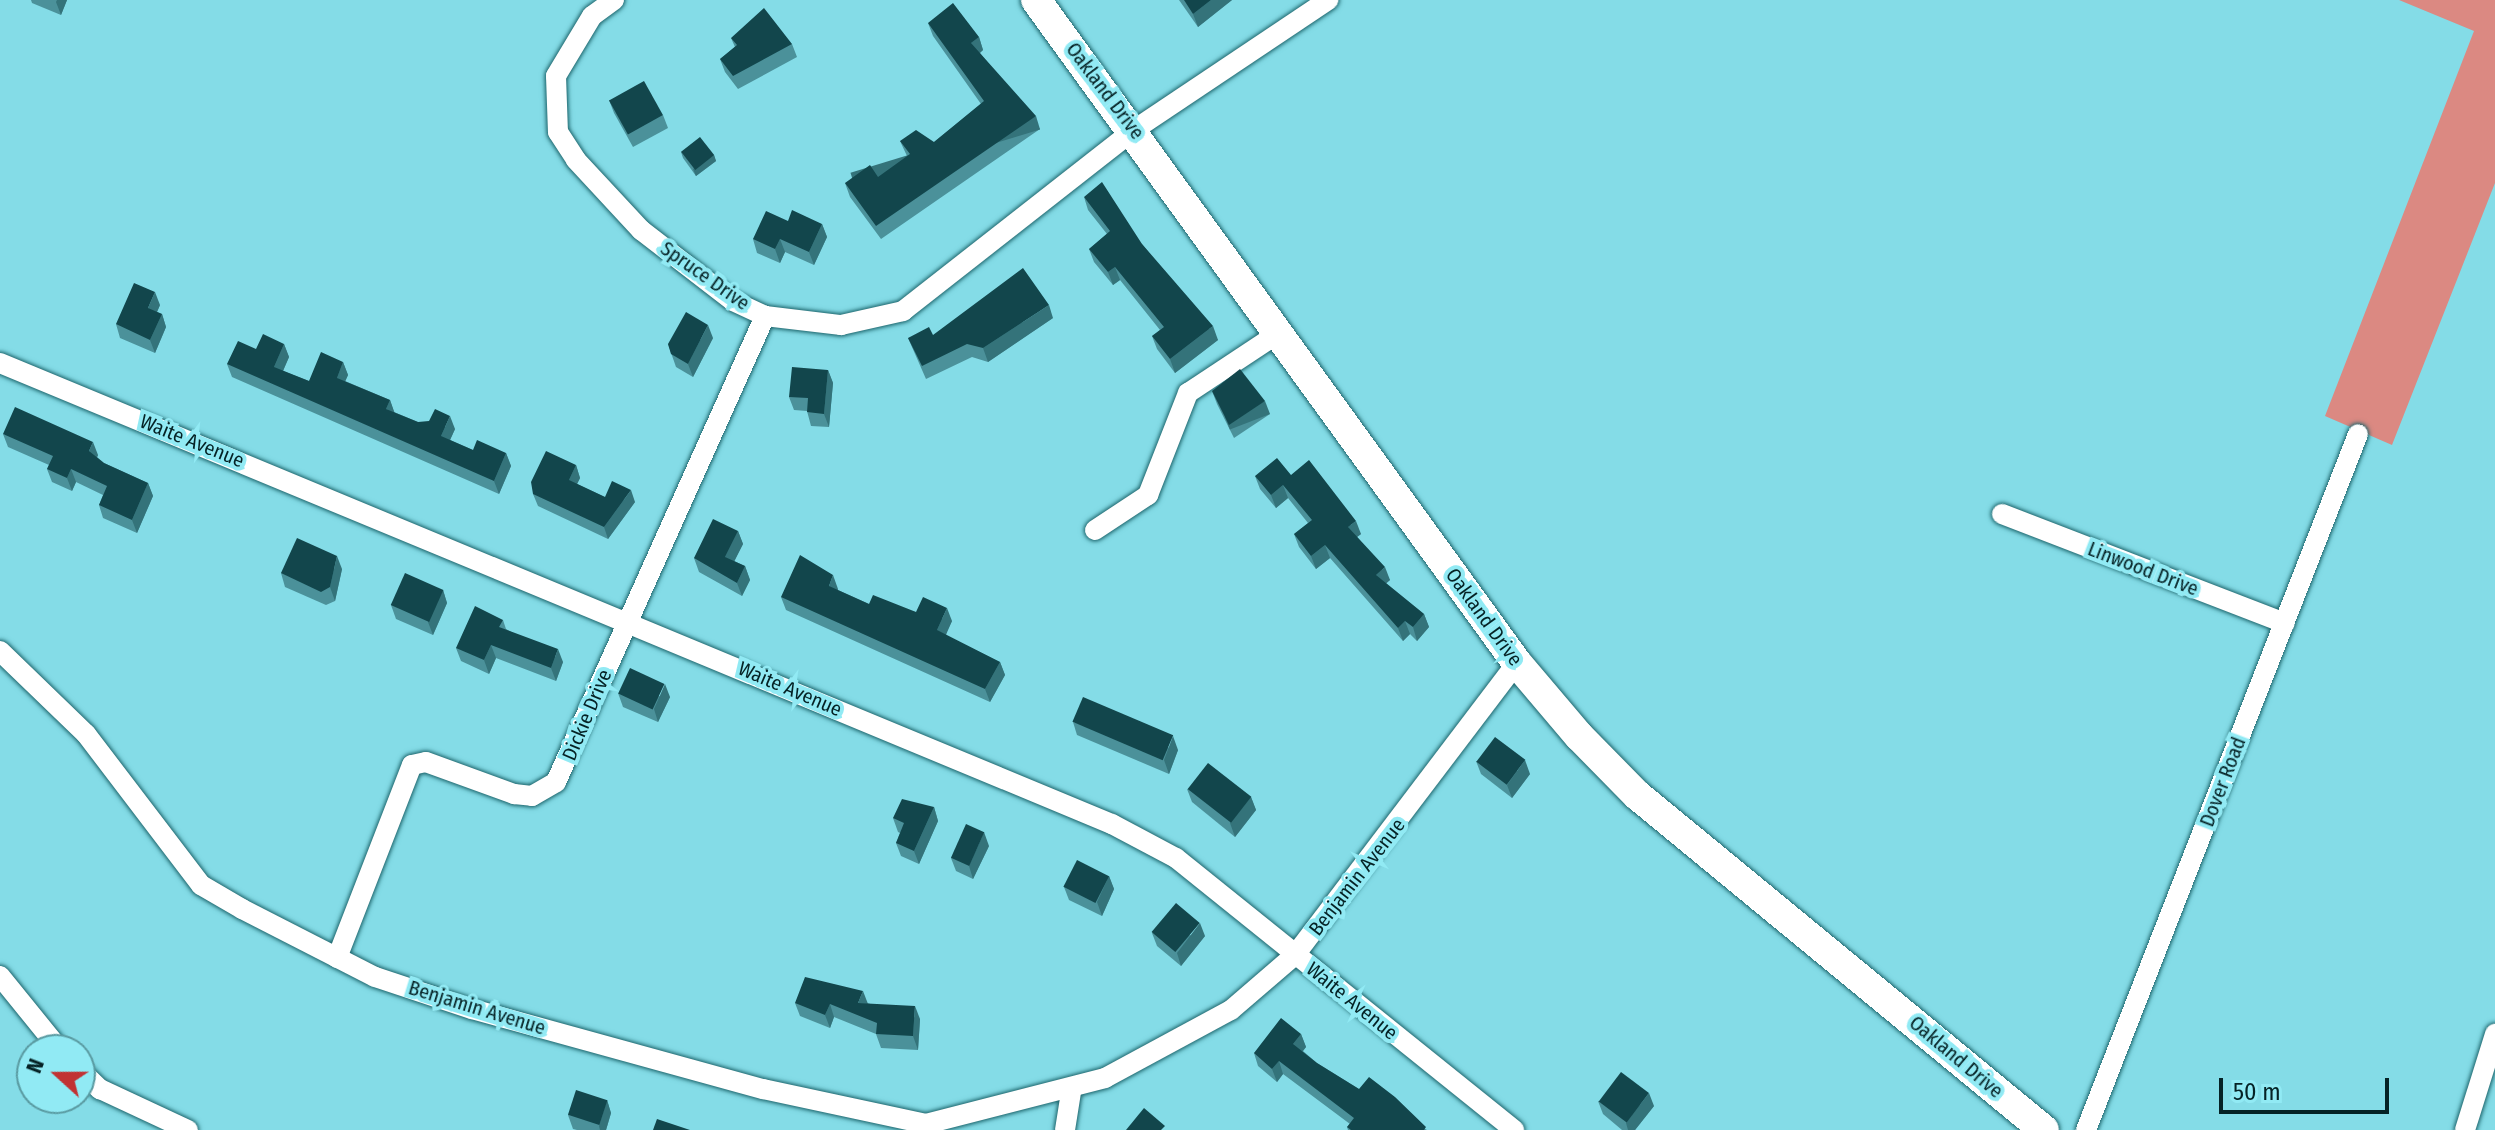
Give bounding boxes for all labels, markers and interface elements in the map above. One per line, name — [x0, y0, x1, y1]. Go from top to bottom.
street label: Oakland Drive — [1061, 38, 1149, 144]
street label: Spruce Drive — [656, 237, 754, 315]
street label: Waite Avenue — [136, 409, 248, 473]
street label: Linwood Drive — [2084, 537, 2202, 601]
street label: Oakland Drive — [1441, 564, 1527, 670]
street label: Waite Avenue — [735, 656, 845, 722]
street label: Dickie Drive — [557, 666, 617, 764]
street label: Dover Road — [2195, 734, 2251, 830]
street label: Benjamin Avenue — [1304, 814, 1410, 940]
street label: Waite Avenue — [1302, 957, 1402, 1045]
street label: Benjamin Avenue — [406, 976, 548, 1040]
street label: Oakland Drive — [1904, 1011, 2008, 1103]
north arrow — [16, 1034, 96, 1114]
text: N — [20, 1055, 50, 1077]
scale bar — [2223, 1062, 2393, 1112]
text: 50 m — [2233, 1078, 2281, 1106]

